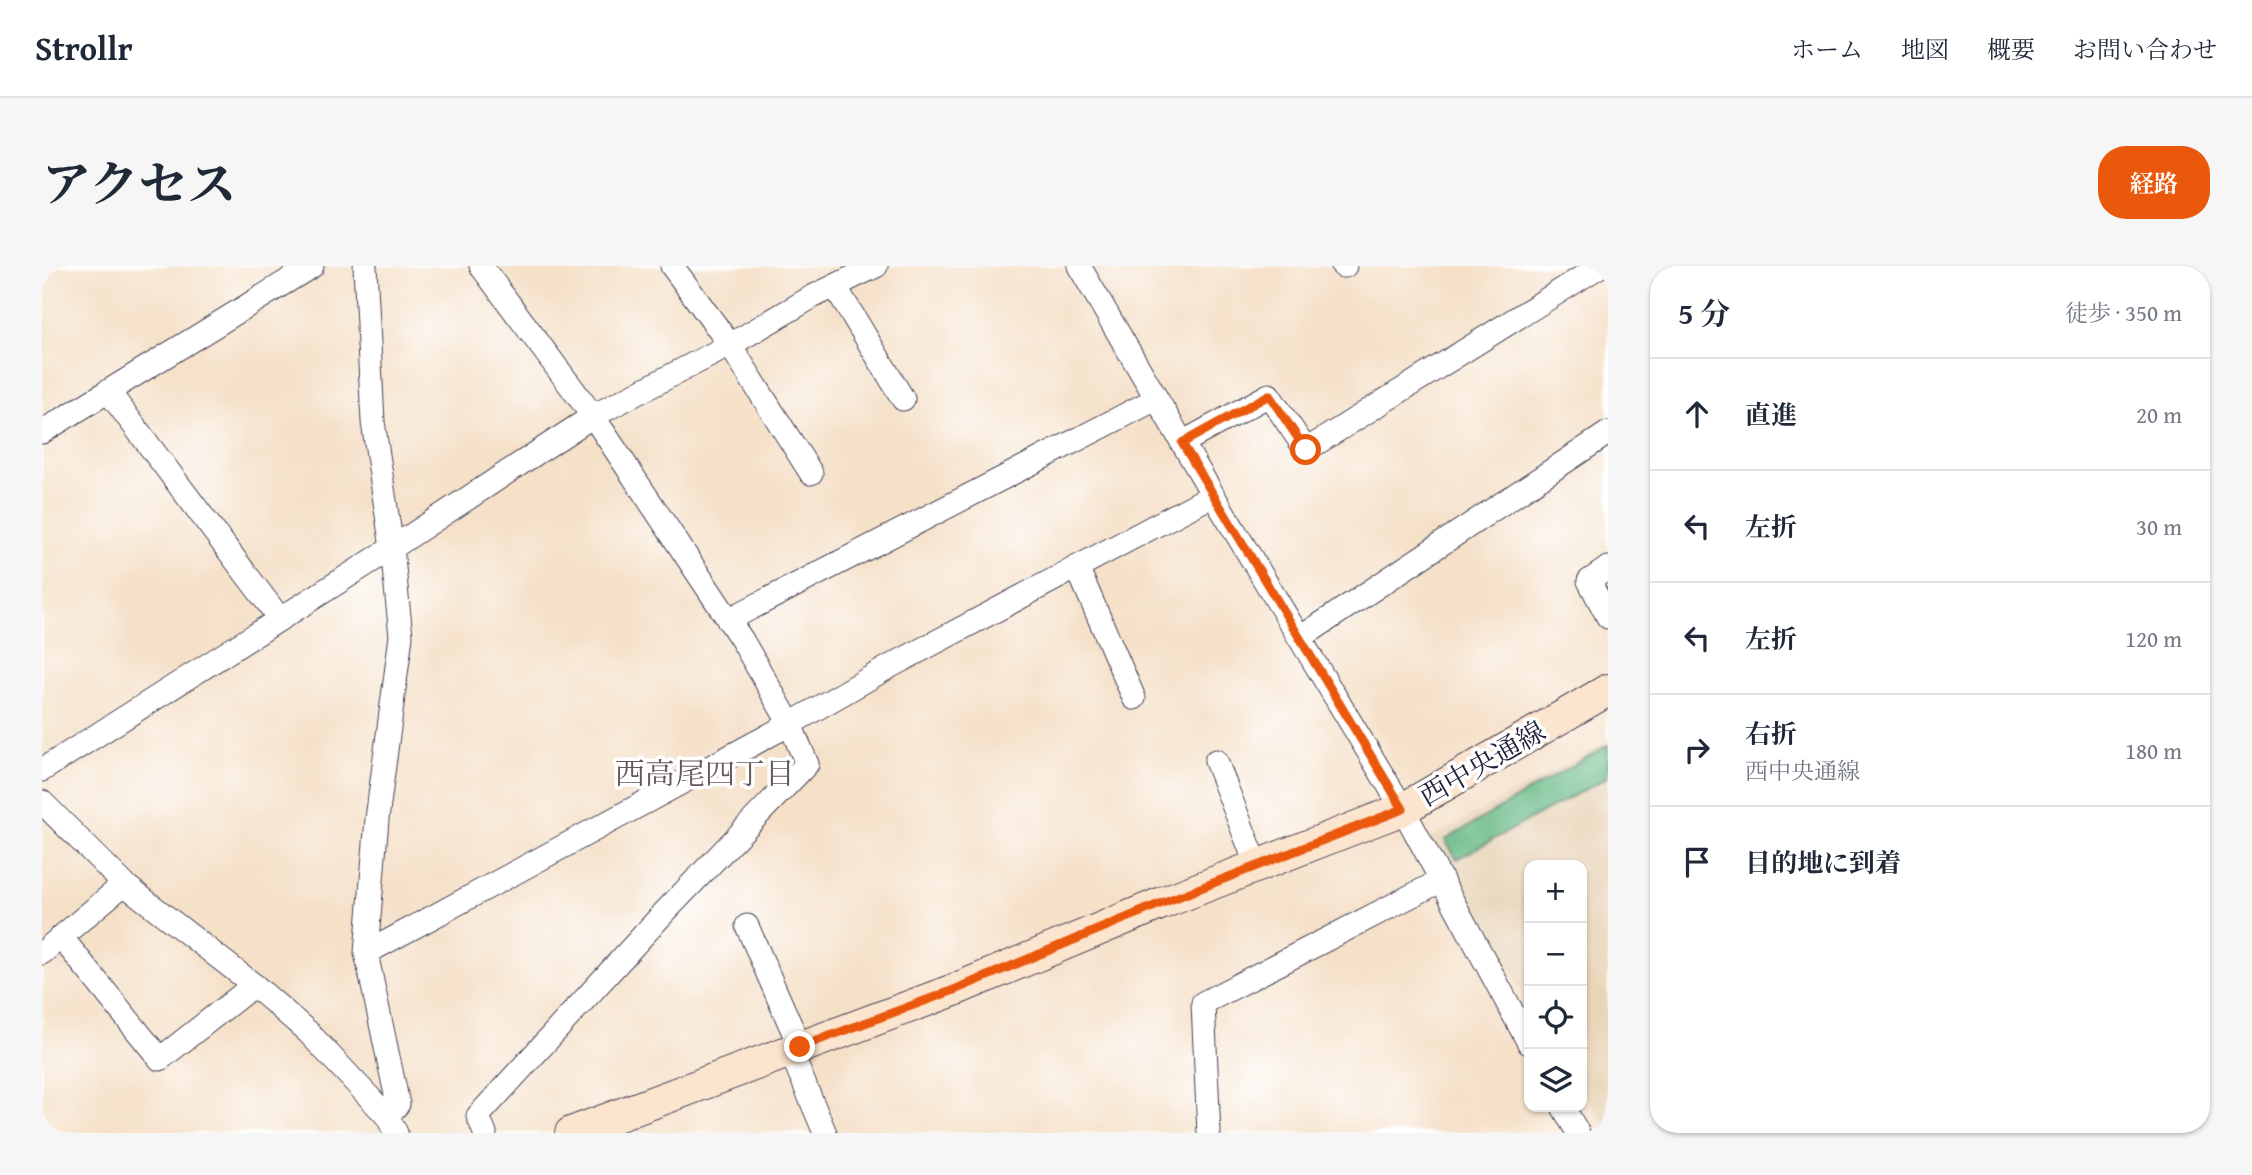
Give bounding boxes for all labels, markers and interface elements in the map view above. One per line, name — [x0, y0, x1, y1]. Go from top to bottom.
text: Strollr — [35, 24, 133, 72]
text: ホーム — [1791, 32, 1863, 67]
text: 地図 — [1901, 32, 1949, 67]
text: 概要 — [1987, 32, 2035, 67]
text: お問い合わせ — [2073, 32, 2217, 67]
button: 経路 — [2098, 146, 2210, 219]
text: アクセス — [42, 147, 237, 219]
text: 5 分 — [1678, 291, 1730, 335]
text: 徒歩 · 350 m — [2065, 296, 2182, 329]
icon: ahead — [1678, 395, 1716, 433]
text: 直進 — [1745, 395, 1797, 434]
text: 20 m — [2136, 398, 2182, 431]
route start — [1290, 434, 1321, 465]
icon: left — [1678, 507, 1716, 545]
text: 左折 — [1745, 507, 1797, 546]
text: 30 m — [2136, 510, 2182, 543]
icon: left — [1678, 619, 1716, 657]
text: 左折 — [1745, 619, 1797, 658]
text: 120 m — [2125, 622, 2182, 655]
street label: 西中央通線 — [1411, 710, 1553, 815]
text: 右折 — [1745, 714, 1797, 753]
icon: right — [1678, 731, 1716, 769]
text: 180 m — [2125, 734, 2182, 767]
district label: 西高尾四丁目 — [615, 751, 795, 795]
text: 西中央通線 — [1745, 754, 1860, 787]
icon: arrive — [1678, 843, 1716, 881]
text: 目的地に到着 — [1745, 843, 1901, 882]
map controls — [1524, 860, 1587, 1112]
button: + — [1524, 860, 1587, 923]
button: − — [1524, 923, 1587, 986]
button: locate — [1524, 986, 1587, 1049]
route end — [784, 1031, 815, 1062]
button: layers — [1524, 1049, 1587, 1112]

